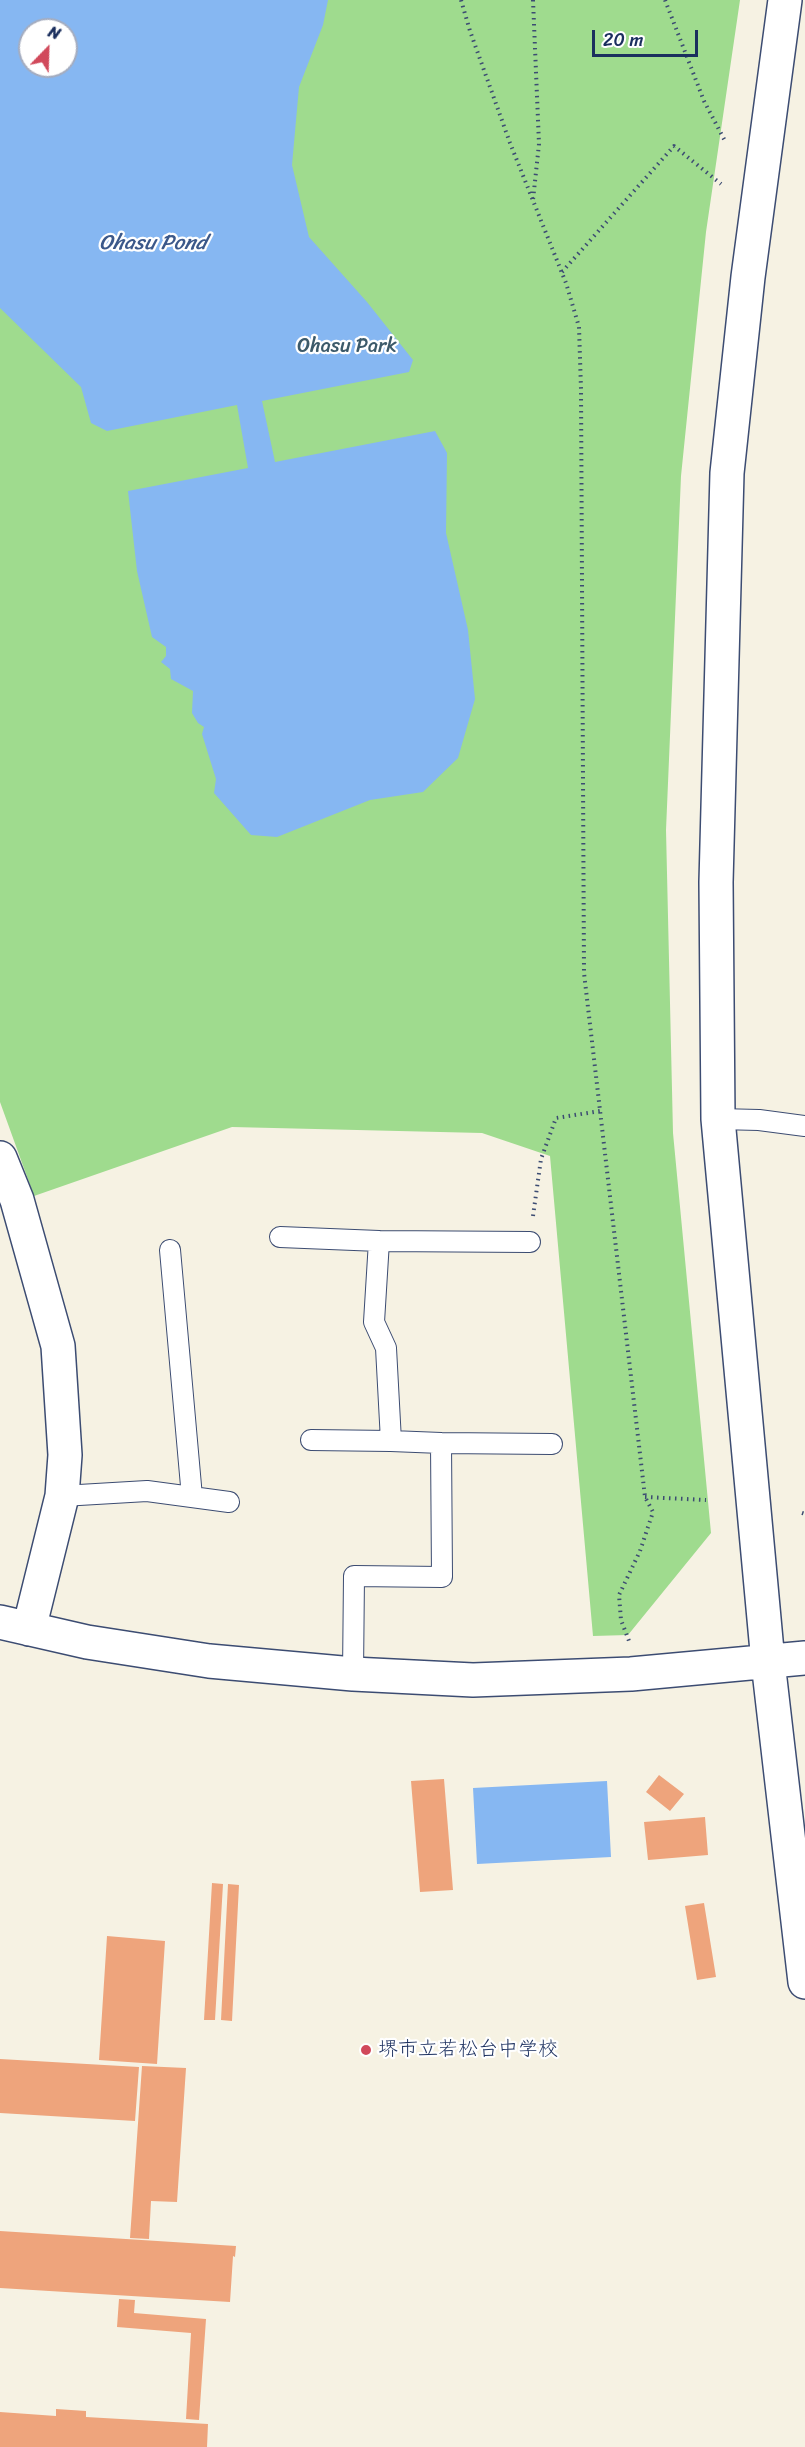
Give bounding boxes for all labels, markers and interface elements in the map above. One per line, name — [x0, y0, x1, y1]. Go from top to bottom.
text: N — [44, 17, 65, 48]
north arrow — [18, 18, 78, 78]
scale bar — [595, 18, 702, 56]
text: 20 m — [603, 24, 643, 56]
water label: Ohasu Pond — [99, 231, 207, 257]
park label: Ohasu Park — [297, 335, 397, 359]
place label: 堺市立若松台中学校 — [378, 2038, 558, 2062]
marker: 堺市立若松台中学校 — [359, 2043, 373, 2057]

